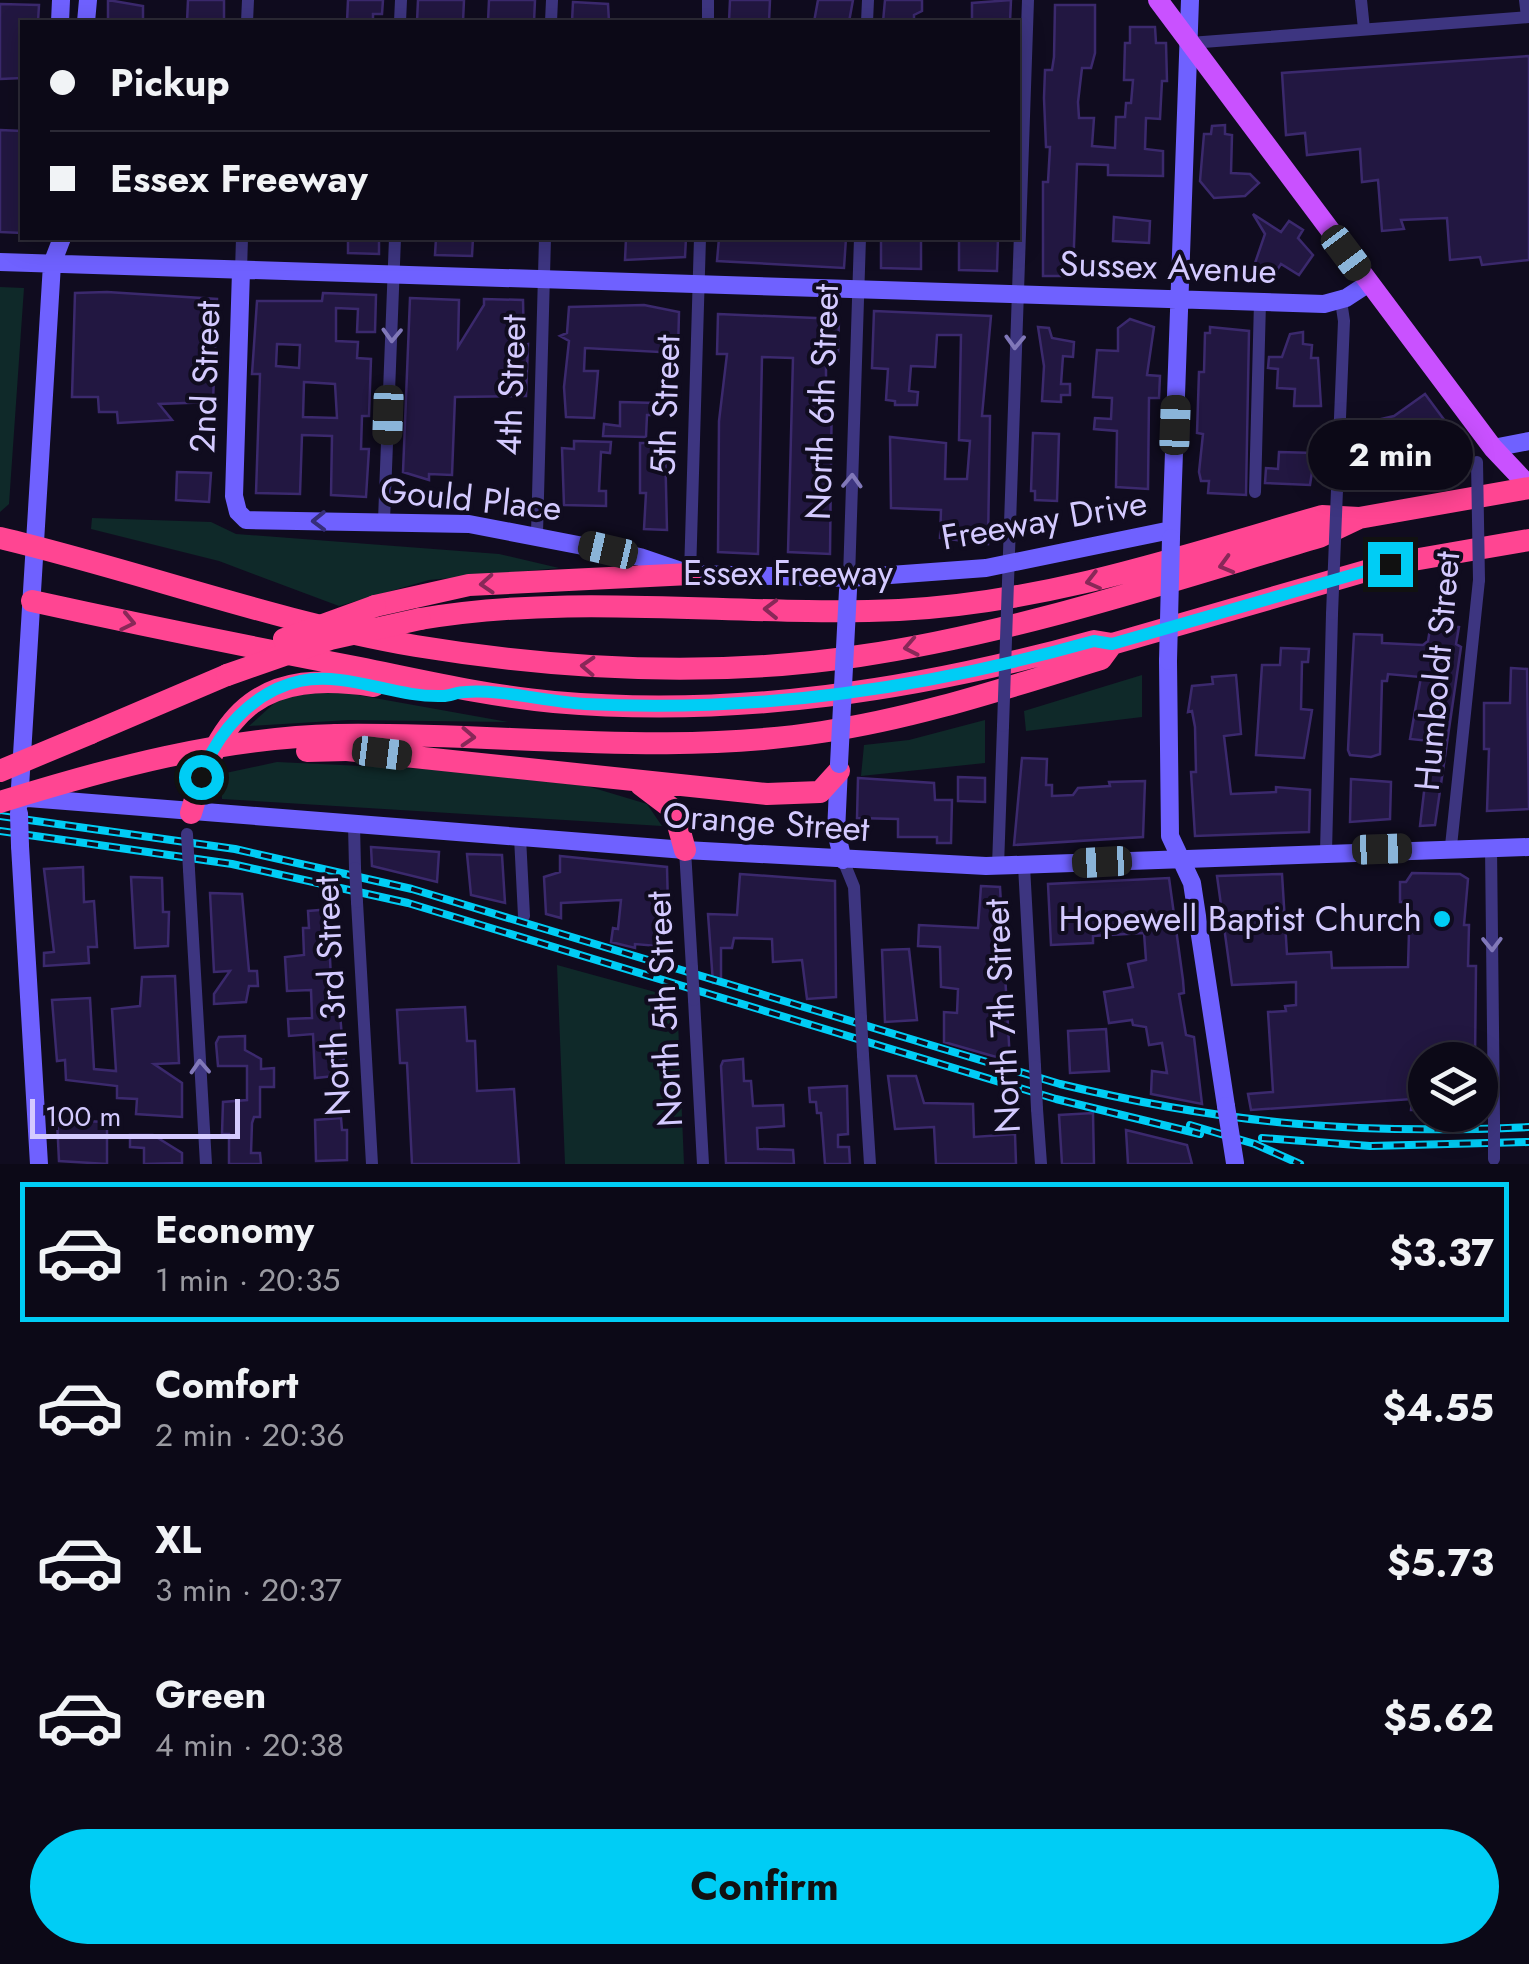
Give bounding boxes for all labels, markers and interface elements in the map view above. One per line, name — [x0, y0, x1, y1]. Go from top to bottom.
text: Pickup — [110, 55, 230, 110]
text: Essex Freeway — [110, 151, 368, 206]
car — [1316, 220, 1376, 286]
street label: Sussex Avenue — [1058, 238, 1278, 296]
street label: North 6th Street — [793, 282, 851, 521]
street label: 2nd Street — [177, 299, 233, 454]
street label: 4th Street — [484, 313, 538, 456]
one-way arrow — [381, 327, 402, 343]
street label: 5th Street — [638, 333, 692, 476]
one-way arrow — [1005, 335, 1026, 351]
car — [372, 384, 404, 446]
car — [1159, 394, 1191, 456]
callout: 2 min — [1308, 419, 1472, 489]
text: 2 min — [1348, 432, 1433, 478]
street label: Gould Place — [378, 465, 564, 533]
one-way arrow — [842, 472, 863, 488]
street label: Freeway Drive — [937, 477, 1151, 563]
one-way arrow — [310, 510, 326, 532]
car — [575, 529, 641, 571]
route end — [1368, 542, 1413, 587]
street label: Essex Freeway — [683, 548, 894, 598]
street label: Humboldt Street — [1402, 549, 1472, 793]
one-way arrow — [1217, 553, 1235, 574]
one-way arrow — [1085, 569, 1102, 590]
one-way arrow — [479, 572, 495, 594]
one-way arrow — [763, 599, 779, 620]
one-way arrow — [119, 610, 136, 631]
one-way arrow — [903, 636, 920, 657]
one-way arrow — [579, 656, 595, 677]
one-way arrow — [461, 726, 477, 747]
car — [350, 734, 414, 772]
route start — [179, 755, 224, 800]
street label: Orange Street — [661, 790, 872, 854]
car — [1351, 833, 1413, 865]
car — [1071, 845, 1133, 879]
street label: North 3rd Street — [301, 874, 363, 1117]
street label: North 5th Street — [633, 889, 695, 1128]
place label: Hopewell Baptist Church — [1058, 894, 1422, 944]
street label: North 7th Street — [971, 897, 1033, 1134]
marker: Hopewell Baptist Church — [1431, 908, 1453, 930]
one-way arrow — [1482, 937, 1503, 953]
map controls — [1408, 1042, 1498, 1132]
button: layers — [1408, 1042, 1498, 1132]
one-way arrow — [190, 1058, 211, 1074]
scale bar — [30, 1094, 240, 1138]
text: 100 m — [45, 1096, 121, 1137]
text: Economy — [155, 1202, 314, 1257]
icon: car — [35, 1207, 125, 1297]
text: $3.37 — [1389, 1225, 1494, 1280]
text: 1 min · 20:35 — [155, 1257, 340, 1303]
text: Comfort — [155, 1357, 298, 1412]
icon: car — [35, 1362, 125, 1452]
text: $4.55 — [1383, 1380, 1494, 1435]
text: 2 min · 20:36 — [155, 1412, 345, 1458]
text: XL — [155, 1512, 201, 1567]
icon: car — [35, 1517, 125, 1607]
text: $5.73 — [1387, 1535, 1494, 1590]
text: 3 min · 20:37 — [155, 1567, 342, 1613]
text: Green — [155, 1667, 266, 1722]
icon: car — [35, 1672, 125, 1762]
text: $5.62 — [1383, 1690, 1494, 1745]
text: 4 min · 20:38 — [155, 1722, 344, 1768]
button: Confirm — [30, 1829, 1499, 1944]

